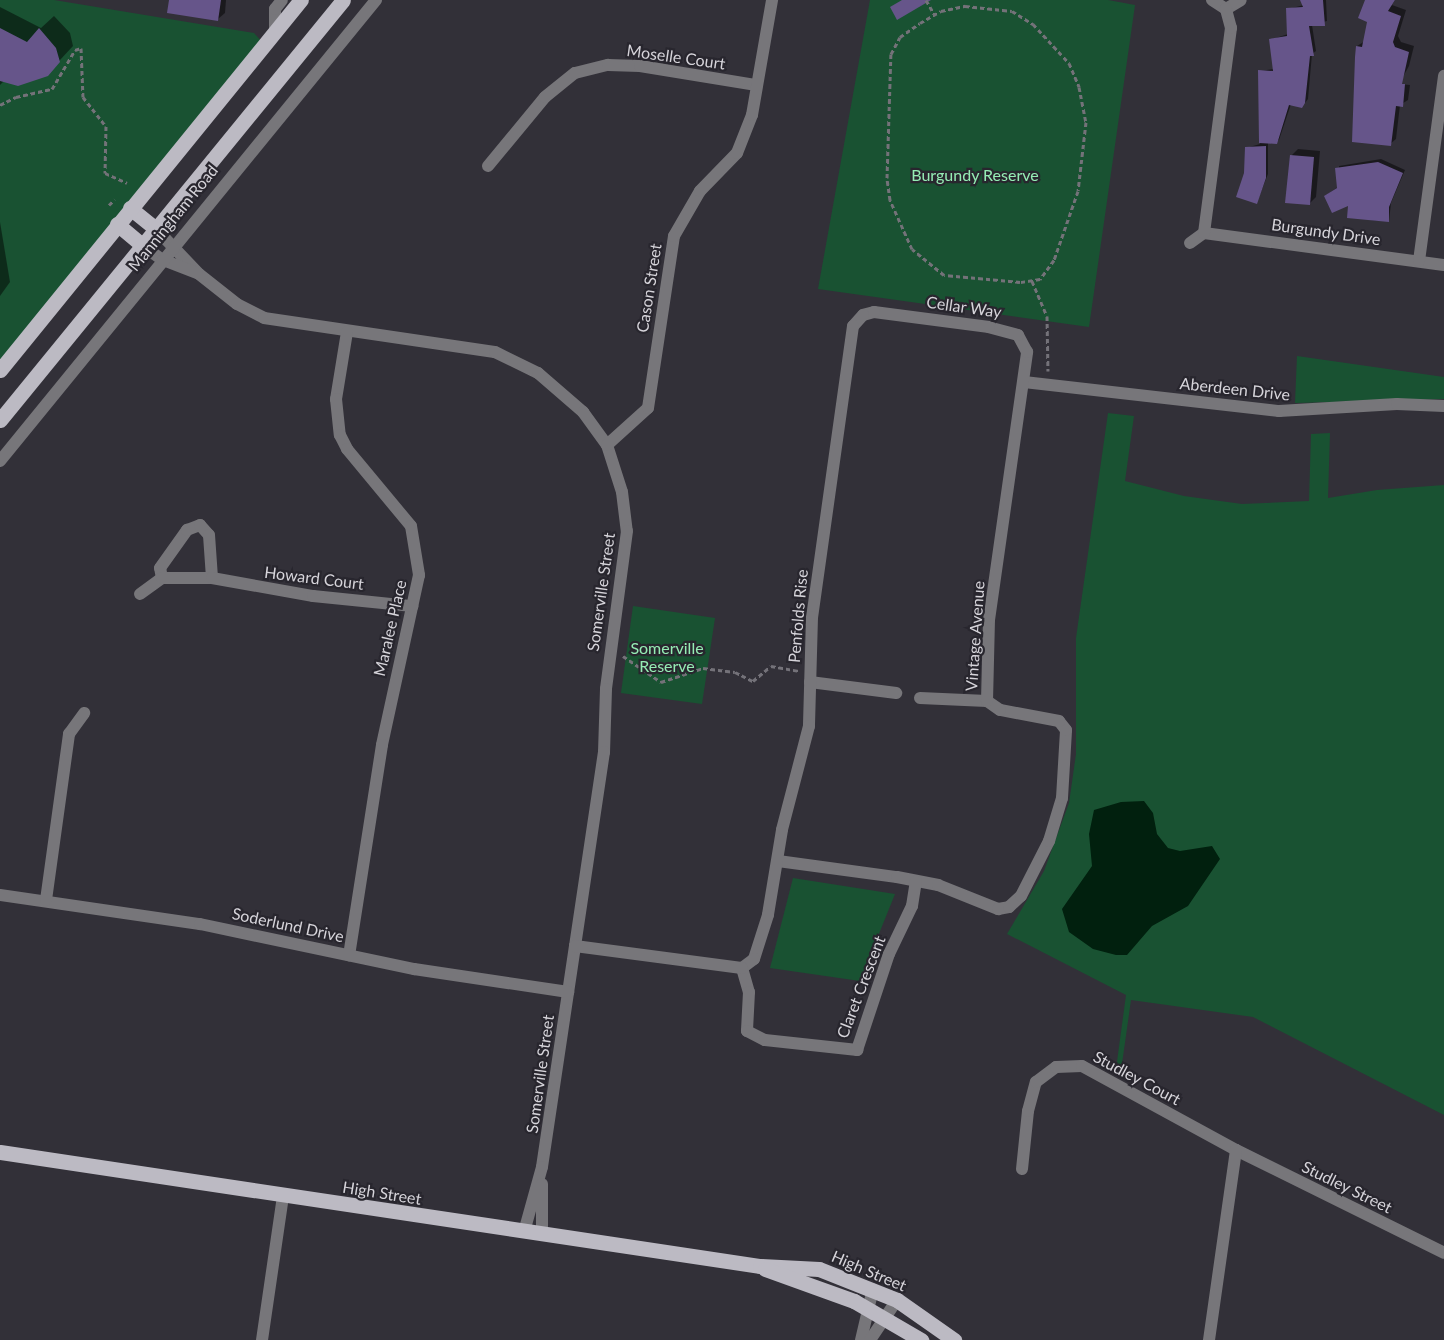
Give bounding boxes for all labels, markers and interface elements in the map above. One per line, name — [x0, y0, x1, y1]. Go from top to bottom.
street label: Moselle Court — [626, 41, 726, 73]
street label: Manningham Road — [124, 161, 222, 275]
park label: Burgundy Reserve — [911, 165, 1039, 185]
street label: Burgundy Drive — [1270, 215, 1382, 249]
street label: Cason Street — [632, 242, 666, 334]
street label: Cellar Way — [925, 292, 1003, 322]
street label: Aberdeen Drive — [1179, 374, 1291, 404]
street label: Somerville Street — [583, 532, 619, 652]
street label: Howard Court — [263, 562, 365, 594]
street label: Penfolds Rise — [784, 568, 812, 664]
street label: Maralee Place — [370, 578, 410, 678]
street label: Vintage Avenue — [962, 580, 988, 692]
park label: Somerville Reserve — [630, 638, 704, 676]
street label: Soderlund Drive — [230, 904, 346, 946]
street label: Claret Crescent — [833, 933, 889, 1041]
street label: Somerville Street — [522, 1014, 558, 1134]
street label: Studley Court — [1090, 1047, 1184, 1109]
street label: Studley Street — [1299, 1157, 1395, 1217]
street label: High Street — [341, 1177, 423, 1209]
street label: High Street — [829, 1247, 909, 1295]

